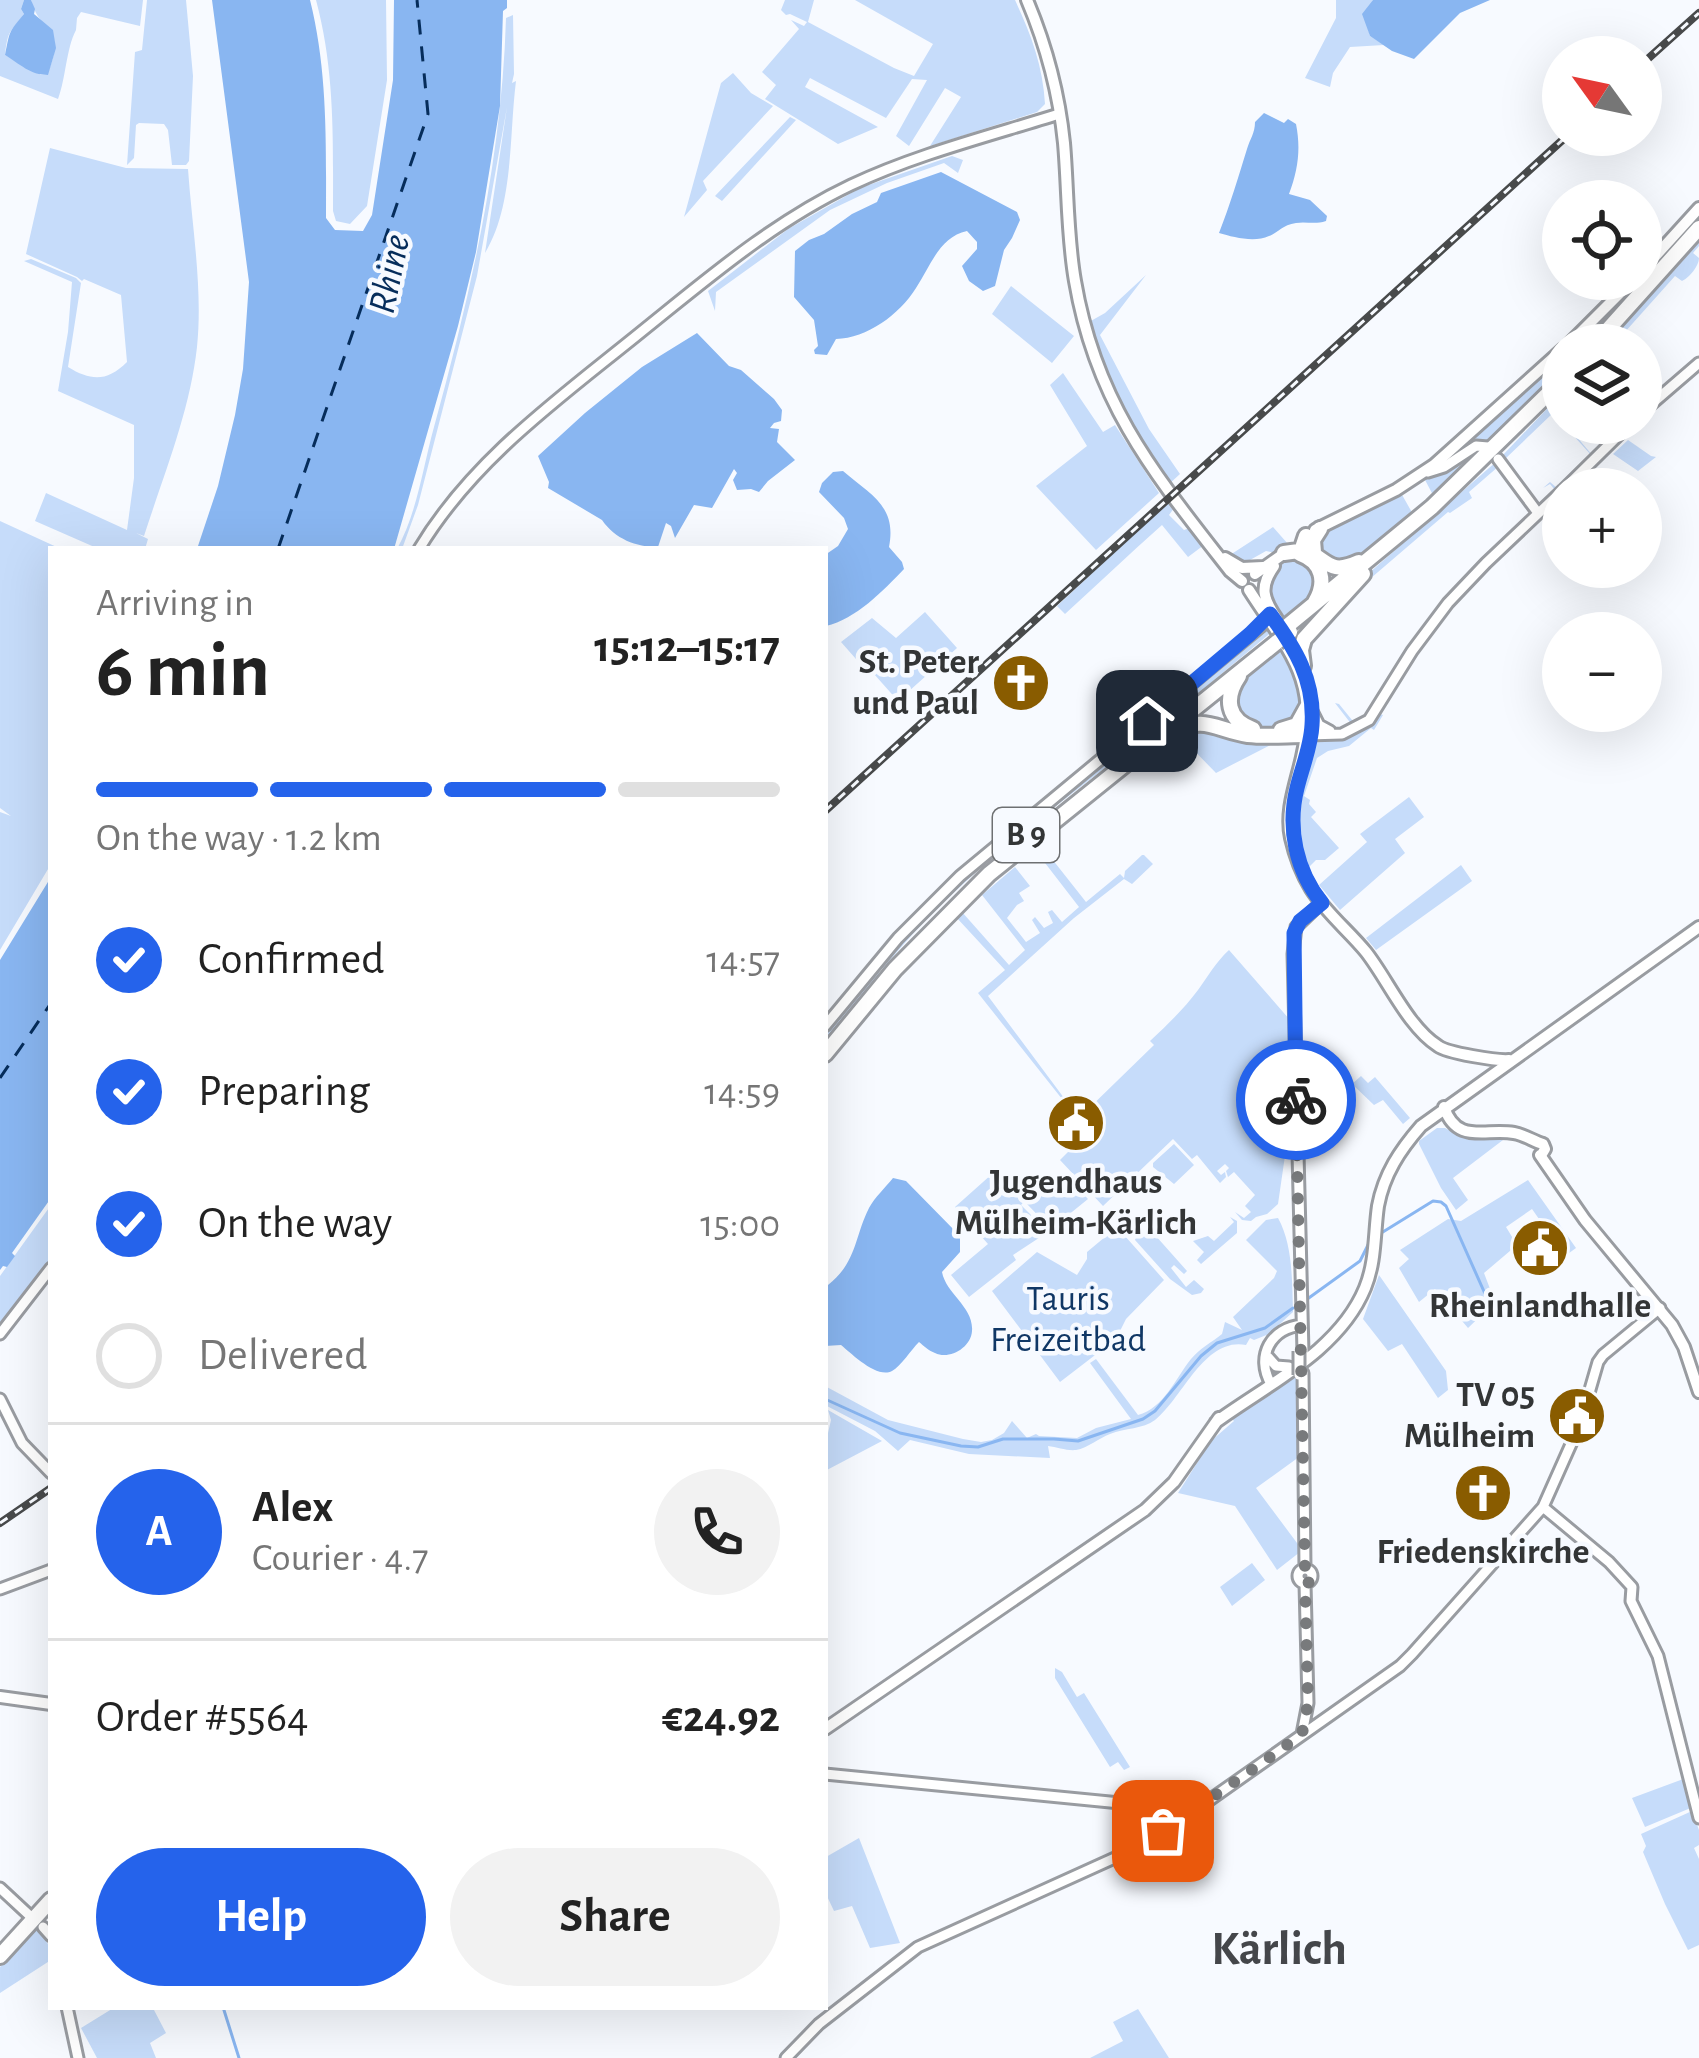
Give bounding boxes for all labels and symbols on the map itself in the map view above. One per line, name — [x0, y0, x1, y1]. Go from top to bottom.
north arrow — [1542, 36, 1662, 156]
water label: Rhine — [363, 231, 417, 317]
place label: St. Peter und Paul — [852, 644, 979, 721]
church icon: St. Peter und Paul — [990, 652, 1052, 714]
pin — [1096, 670, 1198, 772]
road number: B 9 — [993, 808, 1059, 862]
courier — [1236, 1040, 1356, 1160]
public building icon: Jugendhaus Mülheim-Kärlich — [1045, 1092, 1107, 1154]
place label: Jugendhaus Mülheim-Kärlich — [955, 1164, 1197, 1241]
public building icon: Rheinlandhalle — [1509, 1217, 1571, 1279]
park label: Tauris Freizeitbad — [990, 1281, 1146, 1358]
place label: Rheinlandhalle — [1429, 1288, 1651, 1324]
place label: TV 05 Mülheim — [1404, 1377, 1535, 1454]
public building icon: TV 05 Mülheim — [1546, 1385, 1608, 1447]
church icon: Friedenskirche — [1452, 1462, 1514, 1524]
place label: Friedenskirche — [1377, 1534, 1589, 1570]
pin — [1112, 1780, 1214, 1882]
district label: Kärlich — [1211, 1926, 1347, 1974]

